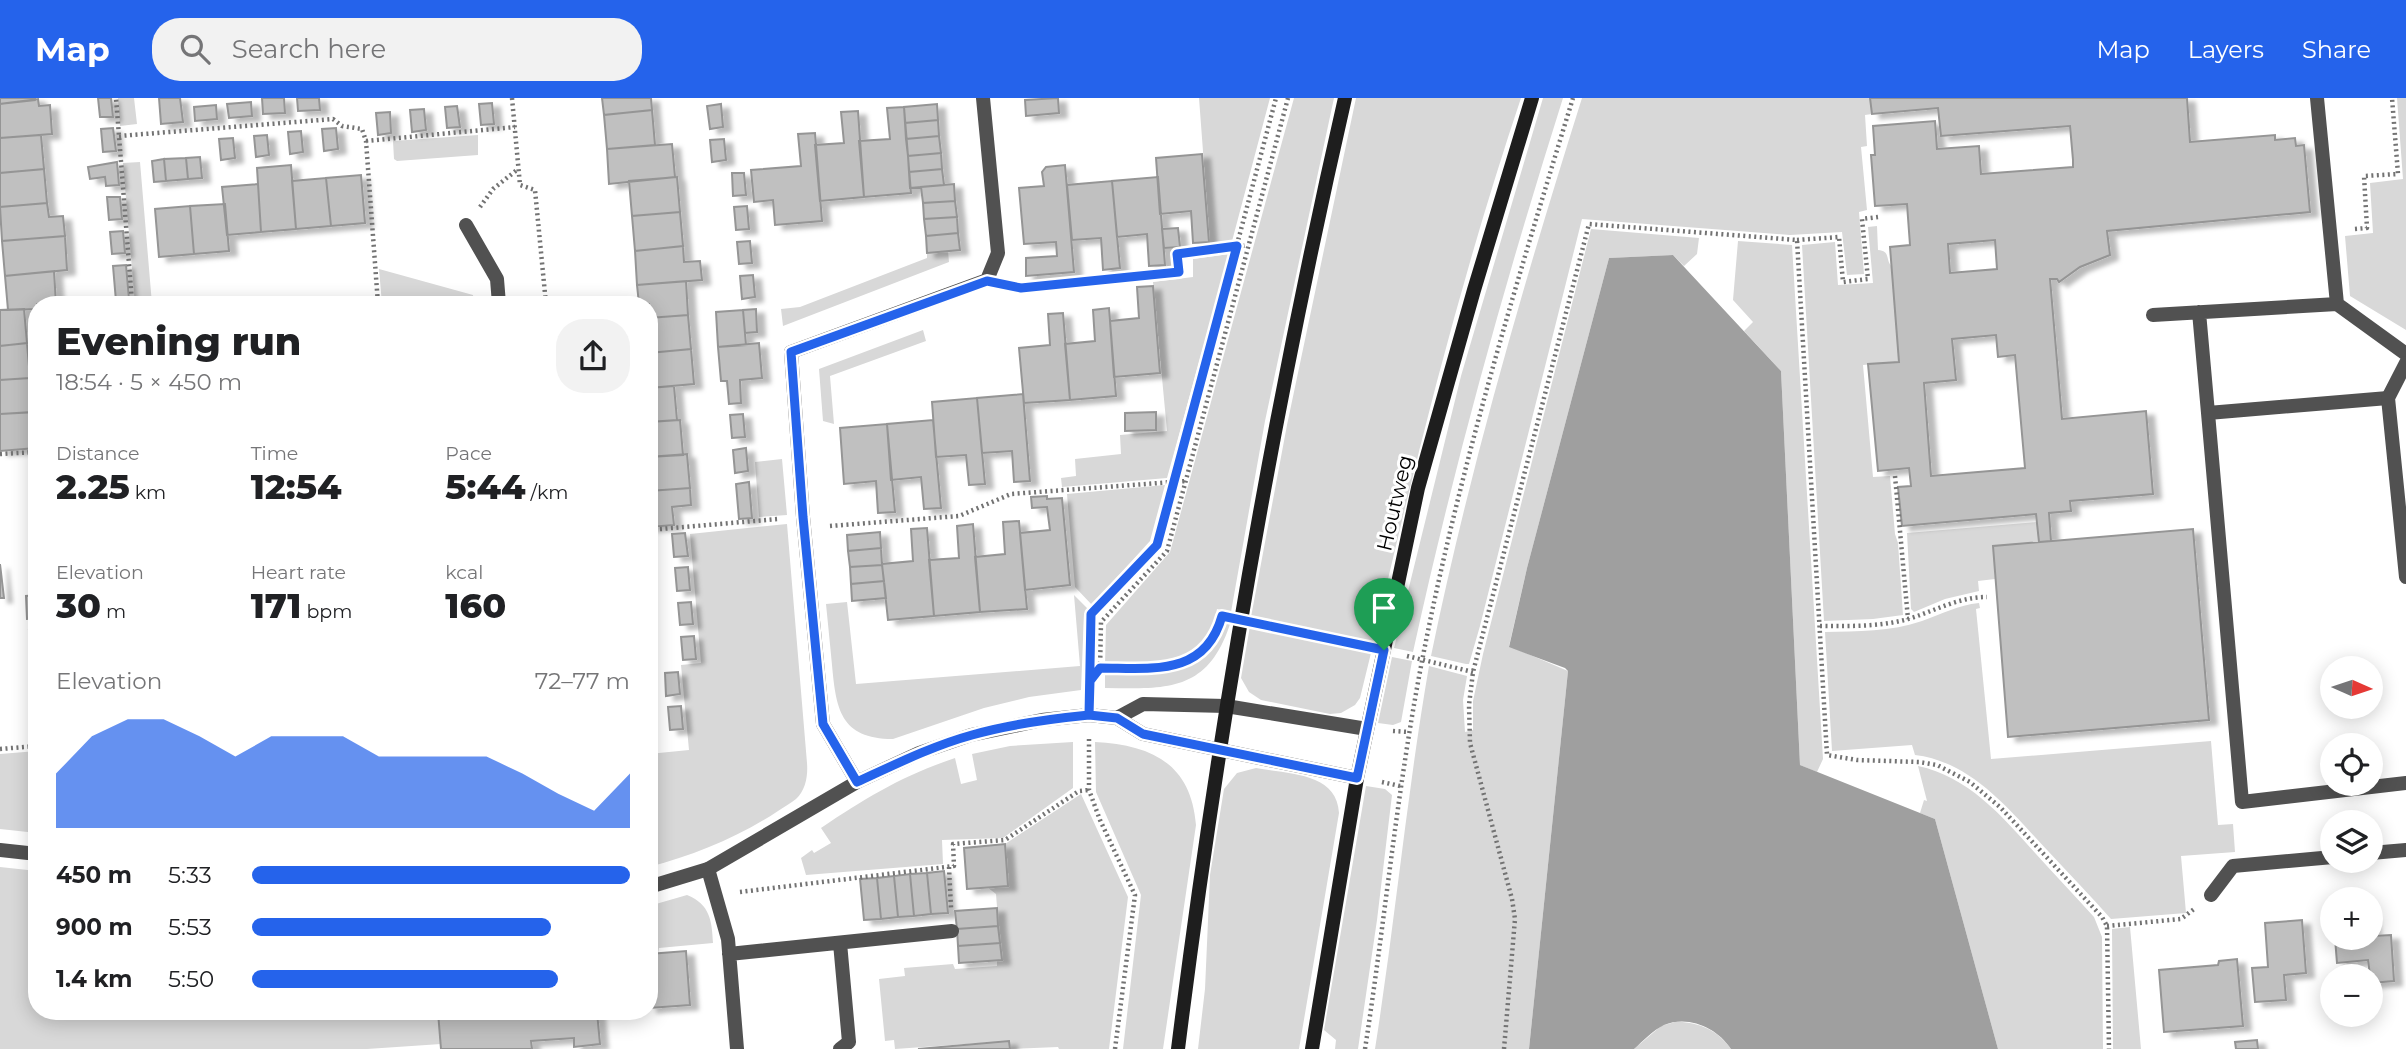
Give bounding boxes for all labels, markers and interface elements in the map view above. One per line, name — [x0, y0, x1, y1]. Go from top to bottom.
search box — [152, 18, 642, 81]
text: Map — [35, 29, 110, 69]
icon: search — [176, 30, 214, 68]
text: Search here — [232, 33, 386, 65]
text: Map — [2096, 35, 2150, 64]
text: Layers — [2188, 35, 2264, 64]
text: Share — [2302, 35, 2371, 64]
text: Evening run — [56, 318, 301, 365]
button: share — [556, 319, 630, 393]
text: 18:54 · 5 × 450 m — [56, 368, 242, 396]
text: Distance — [56, 442, 139, 465]
text: Time — [251, 442, 298, 465]
text: Pace — [445, 442, 492, 465]
street label: Houtweg — [1371, 452, 1418, 553]
text: 2.25 — [56, 465, 130, 508]
text: 12:54 — [251, 465, 341, 508]
text: 5:44 — [445, 465, 525, 508]
text: km — [130, 481, 166, 504]
text: /km — [525, 481, 568, 504]
text: Elevation — [56, 561, 144, 584]
text: Heart rate — [251, 561, 346, 584]
text: kcal — [445, 561, 483, 584]
pin — [1354, 578, 1414, 650]
text: 30 — [56, 584, 101, 627]
text: 171 — [251, 584, 301, 627]
text: 160 — [445, 584, 506, 627]
icon: arrive — [1365, 589, 1403, 627]
text: m — [101, 600, 126, 623]
text: bpm — [301, 600, 352, 623]
north arrow — [2320, 656, 2384, 719]
map controls — [2320, 656, 2383, 1027]
text: Elevation — [56, 667, 162, 695]
text: 72–77 m — [535, 667, 630, 695]
button: locate — [2320, 733, 2383, 796]
button: layers — [2320, 810, 2383, 873]
text: 450 m — [56, 861, 132, 889]
text: 5:33 — [168, 861, 212, 889]
button: + — [2320, 887, 2383, 950]
text: 900 m — [56, 913, 133, 941]
text: 5:53 — [168, 913, 212, 941]
button: − — [2320, 964, 2383, 1027]
text: 1.4 km — [56, 965, 133, 993]
text: 5:50 — [168, 965, 214, 993]

